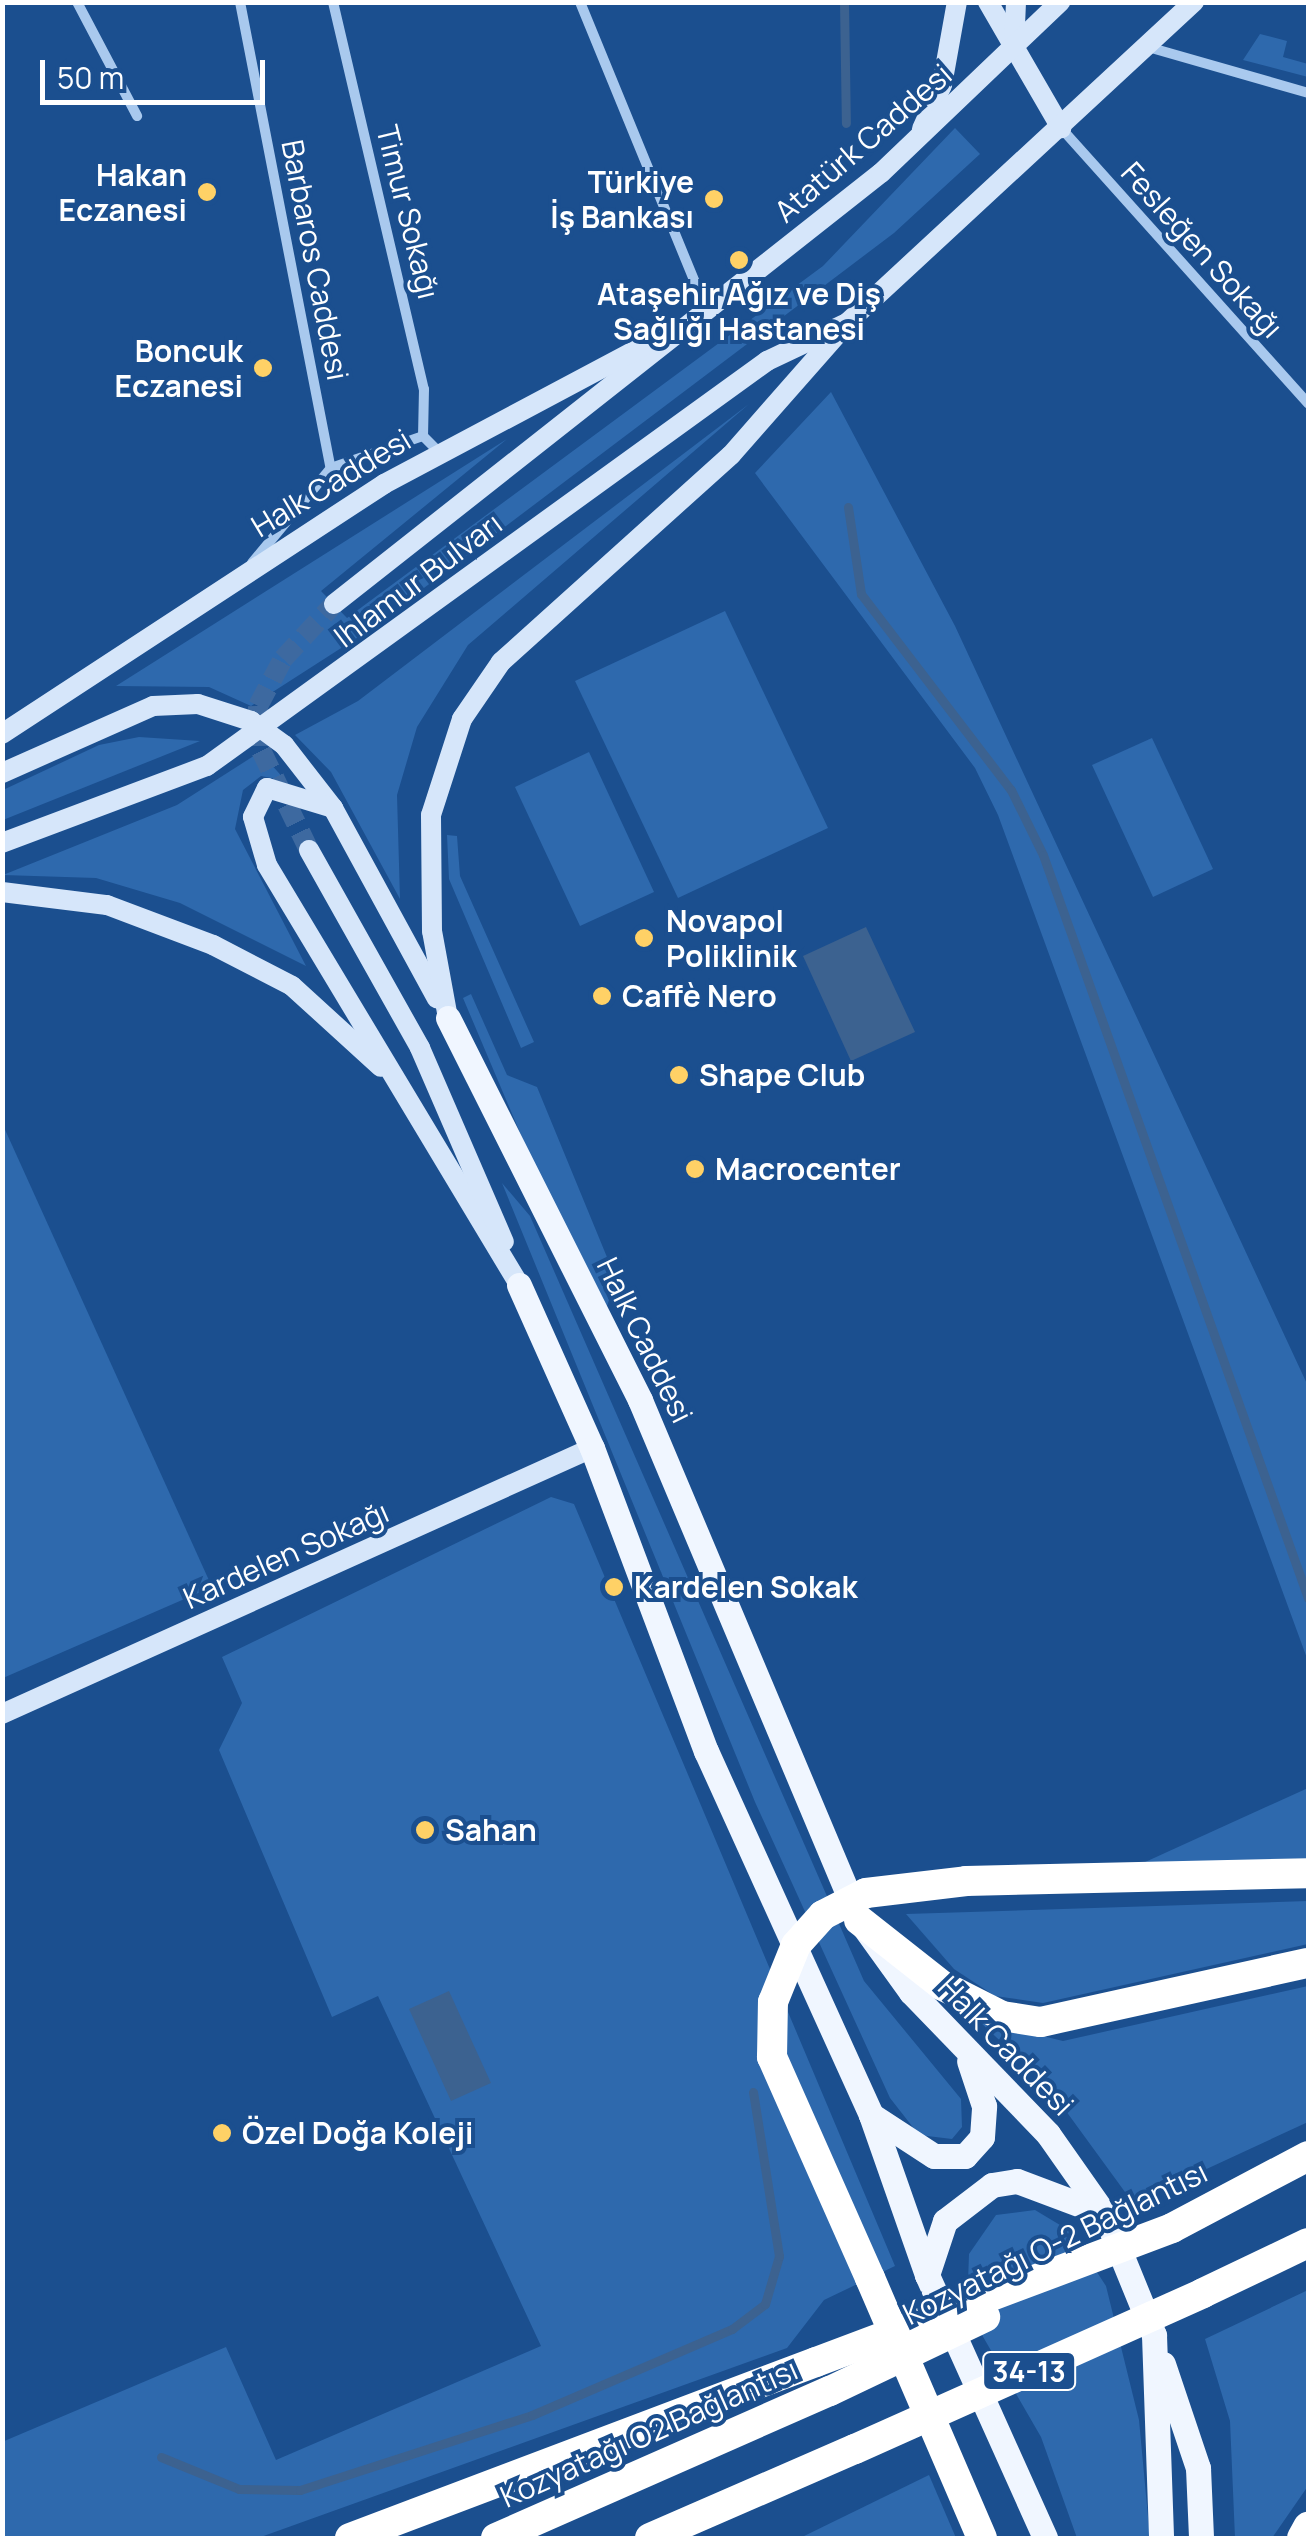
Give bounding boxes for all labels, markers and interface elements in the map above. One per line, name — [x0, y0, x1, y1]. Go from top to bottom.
scale bar — [45, 40, 270, 102]
street label: Atatürk Caddesi — [767, 56, 959, 230]
text: 50 m — [57, 57, 124, 98]
street label: Timur Sokağı — [369, 122, 447, 302]
street label: Barbaros Caddesi — [274, 137, 356, 383]
street label: Fesleğen Sokağı — [1114, 155, 1290, 345]
place label: Hakan Eczanesi — [59, 157, 187, 228]
place label: Türkiye İş Bankası — [550, 164, 694, 234]
marker: Hakan Eczanesi — [196, 181, 218, 203]
marker: Türkiye İş Bankası — [703, 188, 725, 210]
marker: Ataşehir Ağız ve Diş Sağlığı Hastanesi — [728, 249, 750, 271]
place label: Ataşehir Ağız ve Diş Sağlığı Hastanesi — [597, 276, 881, 346]
place label: Boncuk Eczanesi — [115, 333, 243, 404]
marker: Boncuk Eczanesi — [252, 357, 274, 379]
street label: Halk Caddesi — [245, 421, 417, 545]
street label: Ihlamur Bulvarı — [327, 505, 509, 655]
place label: Novapol Poliklinik — [666, 903, 797, 974]
marker: Novapol Poliklinik — [631, 925, 657, 951]
place label: Caffè Nero — [622, 978, 777, 1014]
marker: Caffè Nero — [591, 985, 613, 1007]
place label: Shape Club — [699, 1057, 865, 1093]
marker: Shape Club — [668, 1064, 690, 1086]
place label: Macrocenter — [715, 1151, 901, 1187]
marker: Macrocenter — [684, 1158, 706, 1180]
street label: Halk Caddesi — [590, 1252, 700, 1428]
street label: Kardelen Sokağı — [178, 1494, 394, 1616]
place label: Kardelen Sokak — [634, 1569, 858, 1605]
marker: Kardelen Sokak — [603, 1576, 625, 1598]
place label: Sahan — [445, 1812, 537, 1848]
marker: Sahan — [414, 1819, 436, 1841]
street label: Halk Caddesi — [931, 1969, 1081, 2123]
place label: Özel Doğa Koleji — [242, 2115, 473, 2151]
marker: Özel Doğa Koleji — [211, 2122, 233, 2144]
street label: Kozyatağı O-2 Bağlantısı — [897, 2154, 1213, 2332]
road number: 34-13 — [982, 2348, 1076, 2394]
street label: Kozyatağı O2 Bağlantısı — [495, 2351, 803, 2515]

